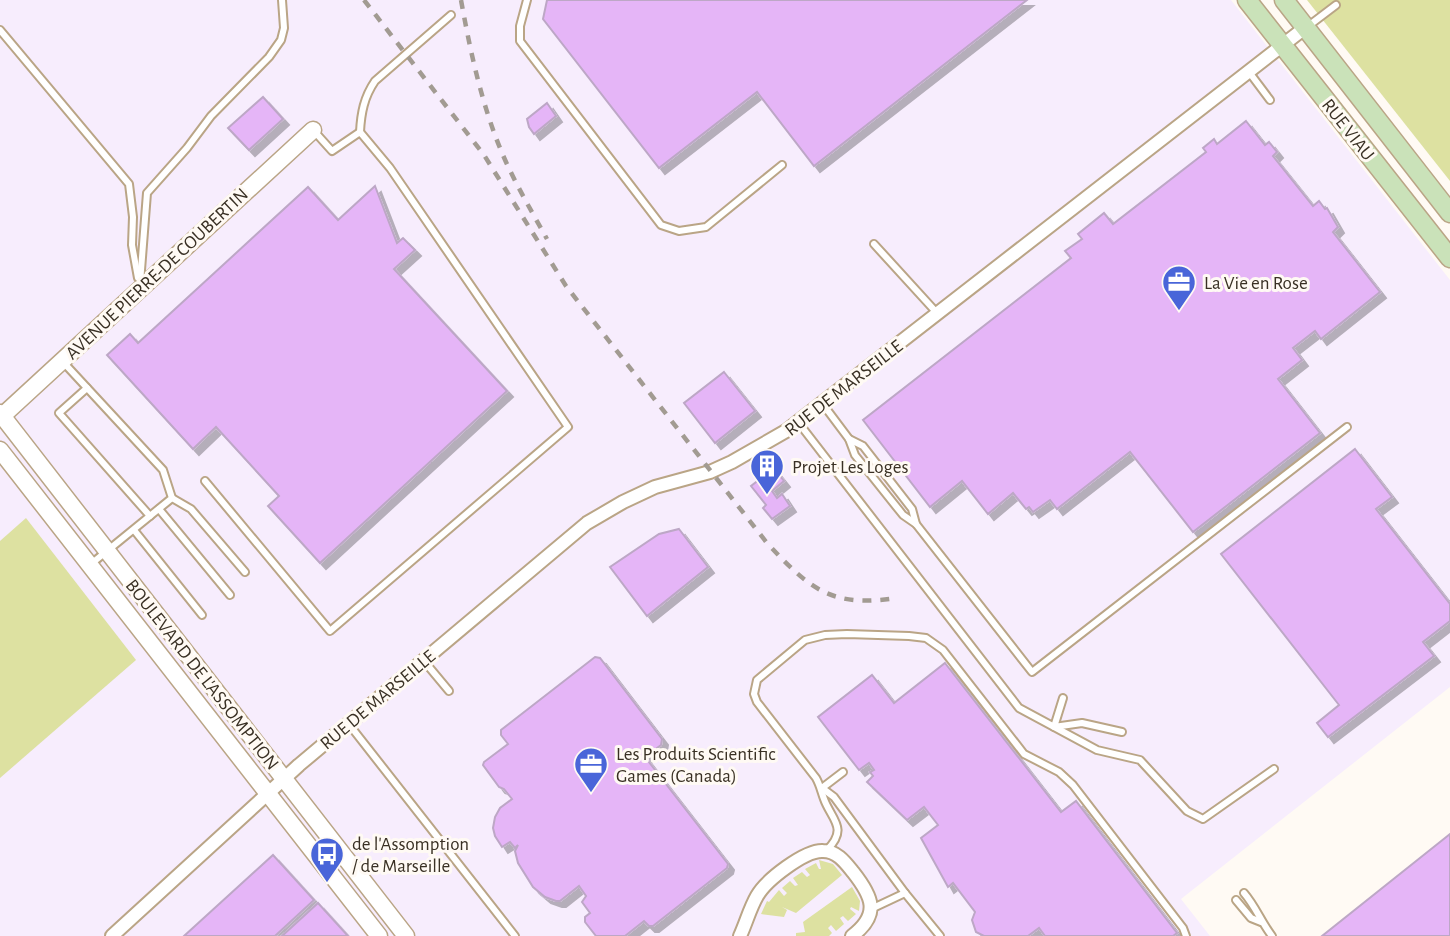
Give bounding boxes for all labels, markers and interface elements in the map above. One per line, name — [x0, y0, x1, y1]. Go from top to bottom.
street label: RUE VIAU — [1318, 95, 1378, 164]
street label: AVENUE PIERRE-DE COUBERTIN — [62, 185, 252, 363]
office icon: La Vie en Rose — [1160, 263, 1198, 312]
place label: La Vie en Rose — [1204, 274, 1308, 293]
street label: RUE DE MARSEILLE — [781, 336, 906, 440]
building icon: Projet Les Loges — [748, 447, 786, 496]
place label: Projet Les Loges — [792, 458, 909, 477]
street label: BOULEVARD DE L'ASSOMPTION — [122, 576, 282, 774]
street label: RUE DE MARSEILLE — [317, 647, 439, 754]
office icon: Les Produits Scientific Games (Canada) — [572, 745, 610, 794]
place label: Les Produits Scientific Games (Canada) — [616, 745, 776, 786]
bus stop icon: de l'Assomption / de Marseille — [308, 835, 346, 884]
place label: de l'Assomption / de Marseille — [352, 835, 469, 876]

